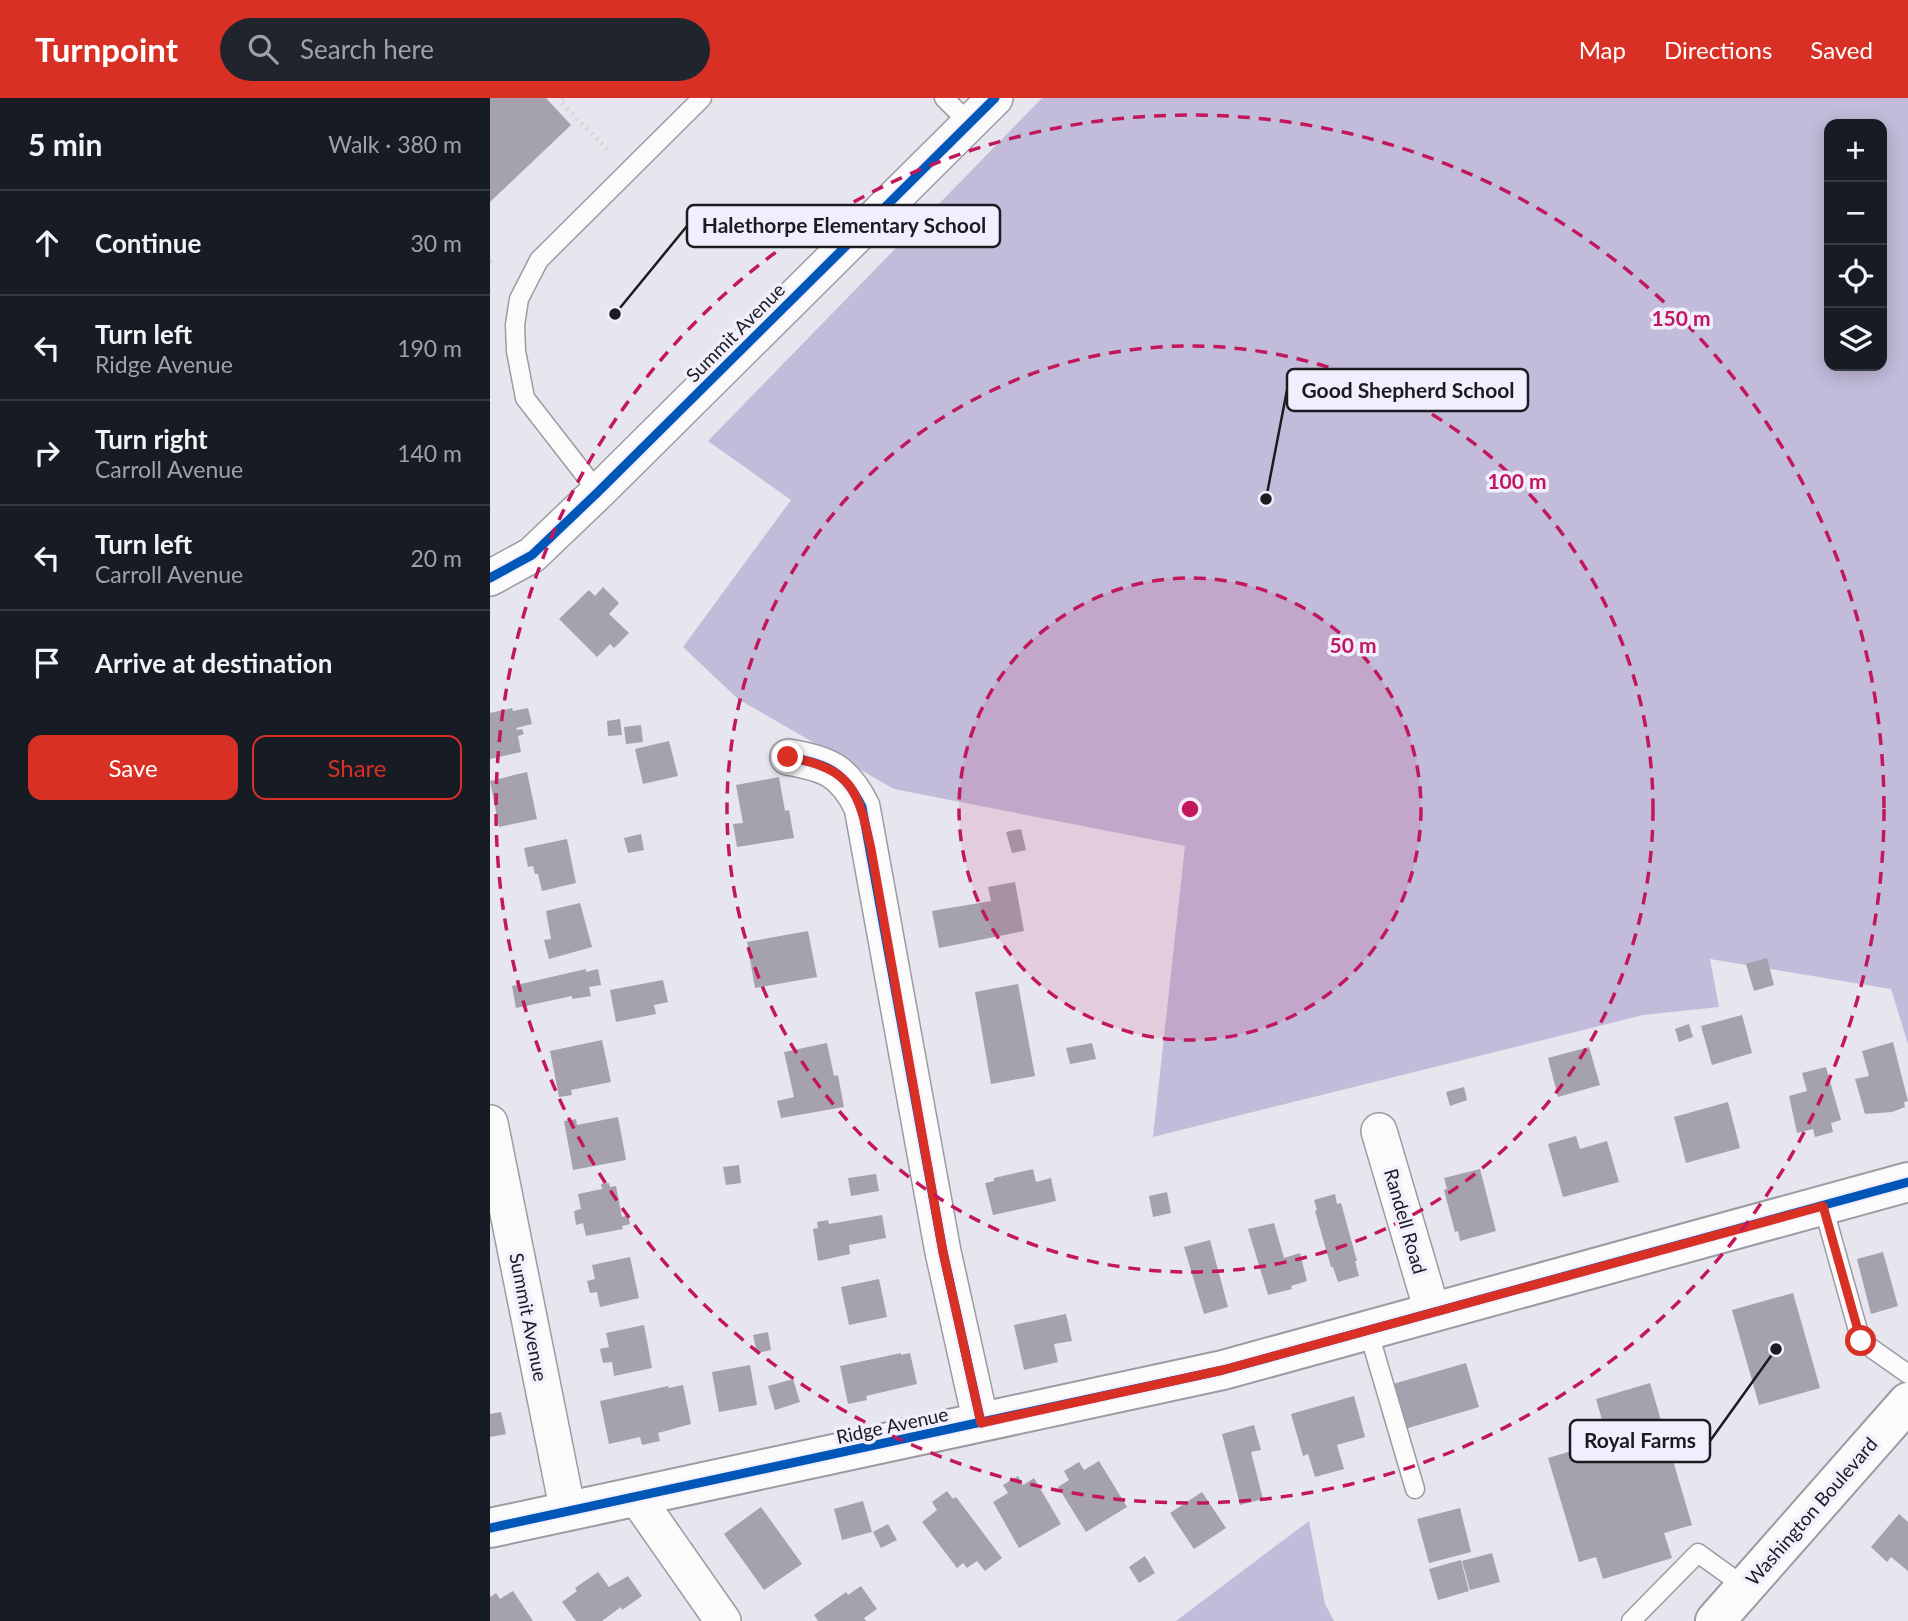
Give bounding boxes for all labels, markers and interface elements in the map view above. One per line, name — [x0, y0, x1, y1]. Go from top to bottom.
search box — [220, 18, 710, 81]
text: Turnpoint — [35, 29, 178, 69]
icon: search — [244, 30, 282, 68]
text: Search here — [300, 33, 434, 65]
text: Map — [1579, 35, 1626, 64]
text: Directions — [1664, 35, 1772, 64]
text: Saved — [1810, 35, 1873, 64]
map controls — [1824, 119, 1887, 371]
button: + — [1824, 119, 1887, 182]
text: 5 min — [28, 126, 102, 162]
text: Walk · 380 m — [328, 130, 462, 158]
button: − — [1824, 182, 1887, 245]
callout: Halethorpe Elementary School — [687, 205, 1000, 247]
text: Halethorpe Elementary School — [702, 212, 986, 237]
icon: ahead — [28, 224, 66, 262]
text: Continue — [95, 227, 201, 259]
text: 30 m — [411, 229, 462, 257]
button: locate — [1824, 245, 1887, 308]
street label: Summit Avenue — [681, 278, 789, 386]
text: 150 m — [1651, 305, 1711, 330]
button: layers — [1824, 308, 1887, 371]
text: Turn left — [95, 318, 192, 350]
icon: left — [28, 329, 66, 367]
text: 190 m — [397, 334, 462, 362]
text: Ridge Avenue — [95, 350, 233, 378]
callout: Good Shepherd School — [1287, 369, 1528, 411]
text: Good Shepherd School — [1301, 377, 1515, 402]
text: Turn right — [95, 423, 208, 455]
icon: right — [28, 434, 66, 472]
text: 140 m — [397, 439, 462, 467]
text: Carroll Avenue — [95, 455, 243, 483]
text: 100 m — [1487, 468, 1547, 493]
text: Turn left — [95, 528, 192, 560]
icon: left — [28, 539, 66, 577]
text: 20 m — [411, 544, 462, 572]
text: Carroll Avenue — [95, 560, 243, 588]
text: 50 m — [1329, 632, 1377, 657]
icon: arrive — [28, 644, 66, 682]
text: Arrive at destination — [95, 647, 332, 679]
button: Save — [28, 735, 238, 800]
button: Share — [252, 735, 462, 800]
route end — [772, 741, 803, 772]
centre of rings — [1178, 797, 1202, 821]
street label: Randell Road — [1380, 1166, 1432, 1276]
street label: Summit Avenue — [505, 1251, 553, 1383]
route start — [1845, 1325, 1876, 1356]
street label: Ridge Avenue — [834, 1402, 950, 1448]
callout: Royal Farms — [1570, 1420, 1710, 1462]
text: Royal Farms — [1584, 1427, 1696, 1452]
street label: Washington Boulevard — [1740, 1432, 1882, 1590]

